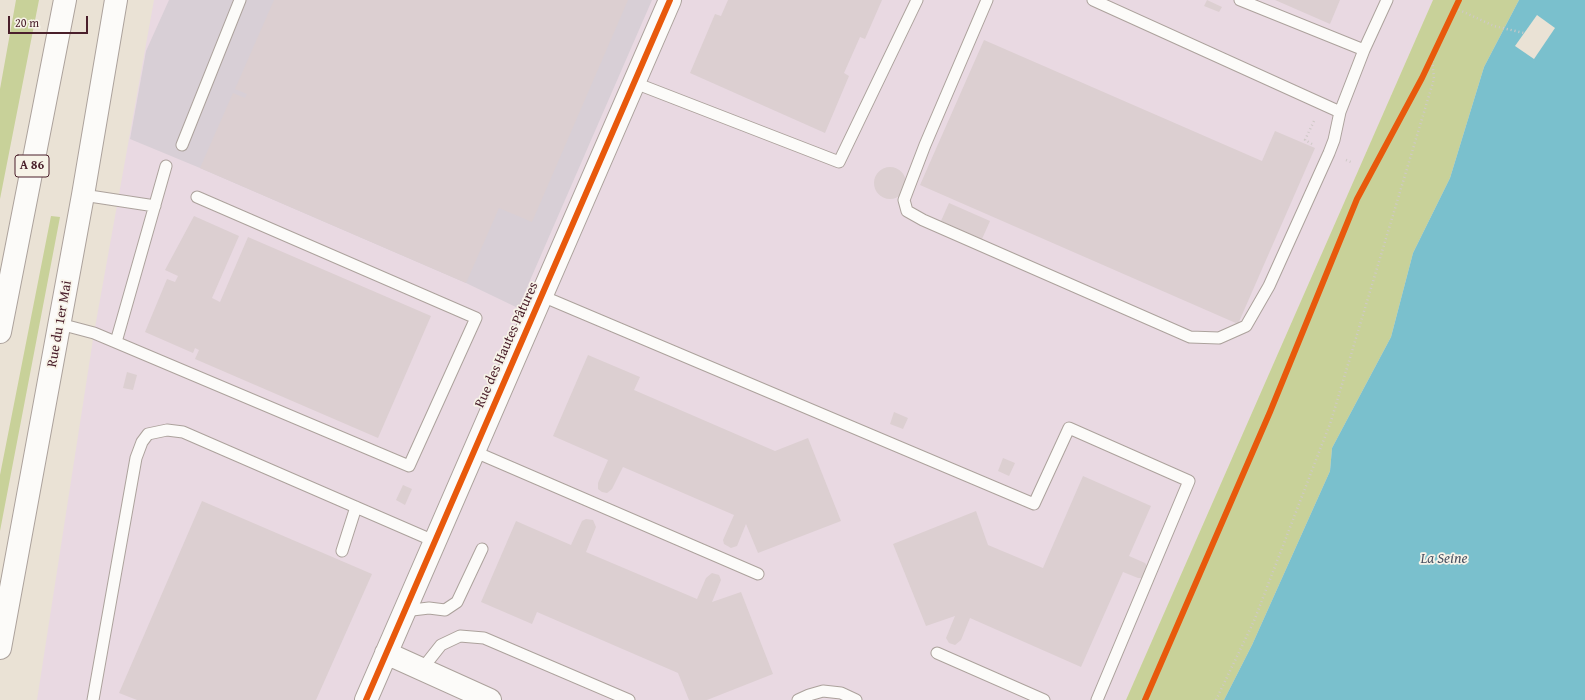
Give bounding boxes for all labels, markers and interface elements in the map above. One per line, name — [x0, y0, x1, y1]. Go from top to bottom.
scale bar — [10, 8, 90, 34]
text: 20 m — [15, 14, 39, 31]
road number: A 86 — [15, 155, 49, 177]
street label: Rue du 1er Mai — [44, 279, 76, 369]
street label: Rue des Hautes Pâtures — [472, 279, 542, 411]
water label: La Seine — [1420, 550, 1468, 568]

